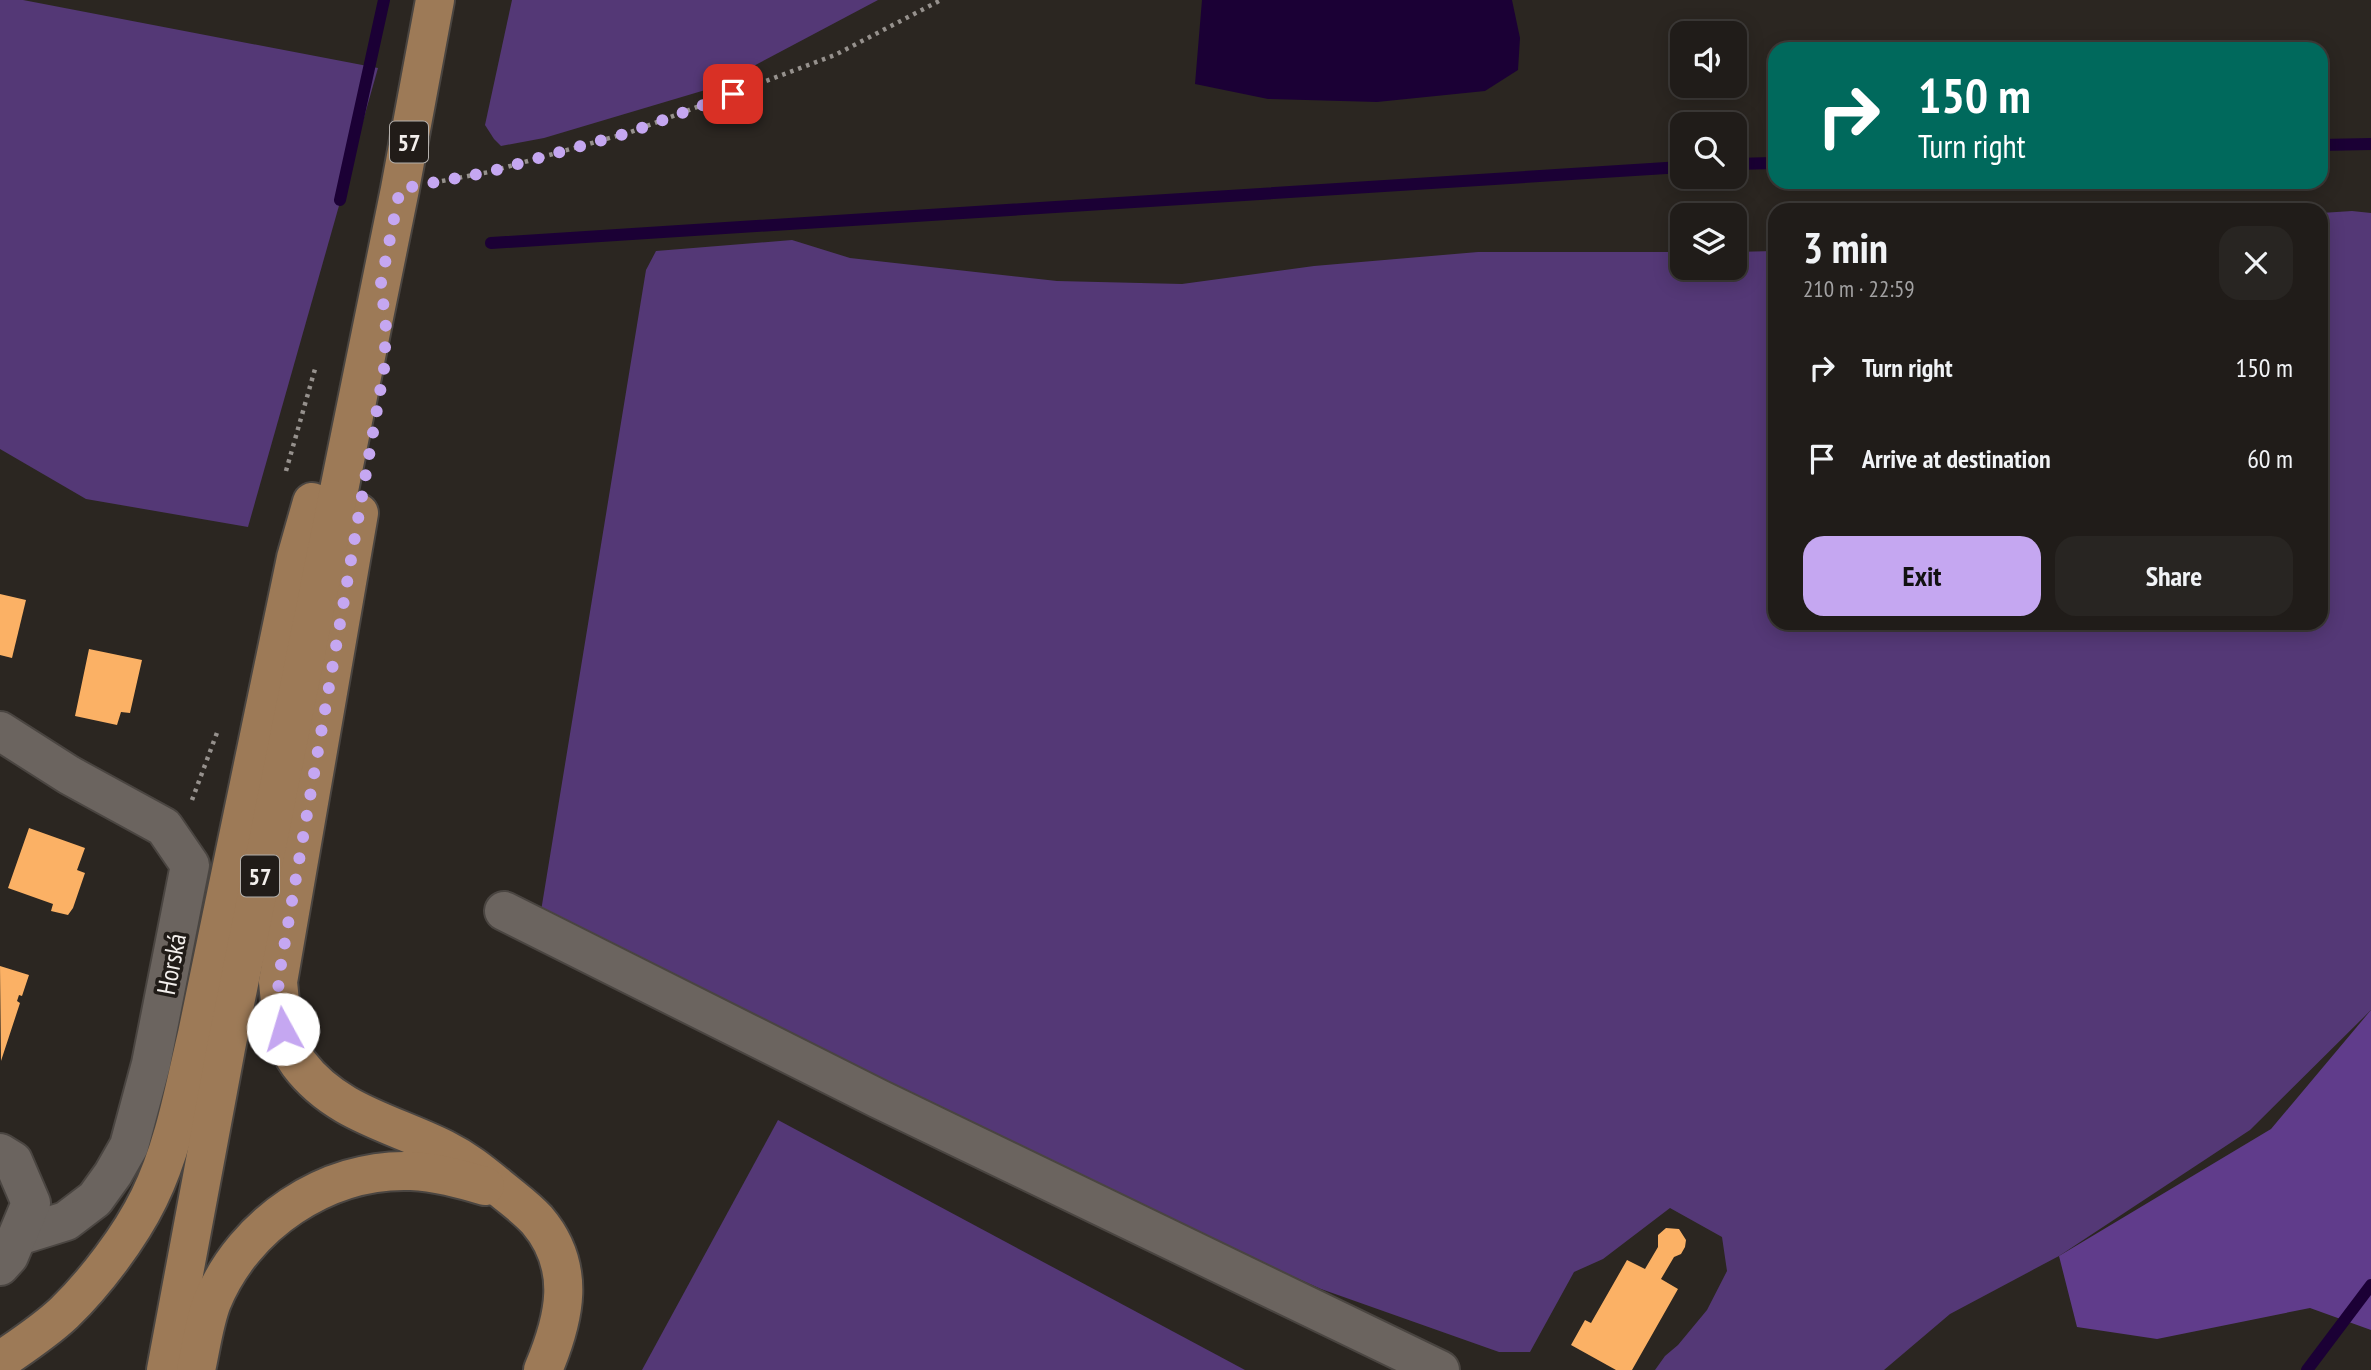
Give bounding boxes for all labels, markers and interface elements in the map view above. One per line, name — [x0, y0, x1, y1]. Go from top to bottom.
map controls — [1670, 21, 1747, 280]
button: sound — [1670, 21, 1747, 98]
text: 150 m — [1918, 63, 2031, 127]
pin — [703, 64, 763, 124]
icon: right — [1803, 70, 1894, 161]
icon: arrive — [714, 75, 752, 113]
button: search — [1670, 112, 1747, 189]
road number: 57 — [390, 122, 428, 162]
text: Turn right — [1918, 125, 2026, 167]
button: layers — [1670, 203, 1747, 280]
text: 3 min — [1803, 220, 1888, 275]
button: close — [2219, 226, 2293, 300]
text: 210 m · 22:59 — [1803, 274, 1915, 303]
icon: right — [1803, 349, 1841, 387]
text: Turn right — [1862, 351, 1953, 384]
text: 150 m — [2235, 351, 2293, 384]
icon: arrive — [1803, 440, 1841, 478]
text: Arrive at destination — [1862, 442, 2051, 475]
text: 60 m — [2247, 442, 2293, 475]
button: Exit — [1803, 536, 2041, 616]
button: Share — [2055, 536, 2293, 616]
road number: 57 — [241, 856, 279, 896]
street label: Horská — [149, 931, 193, 997]
position arrow — [246, 992, 320, 1066]

